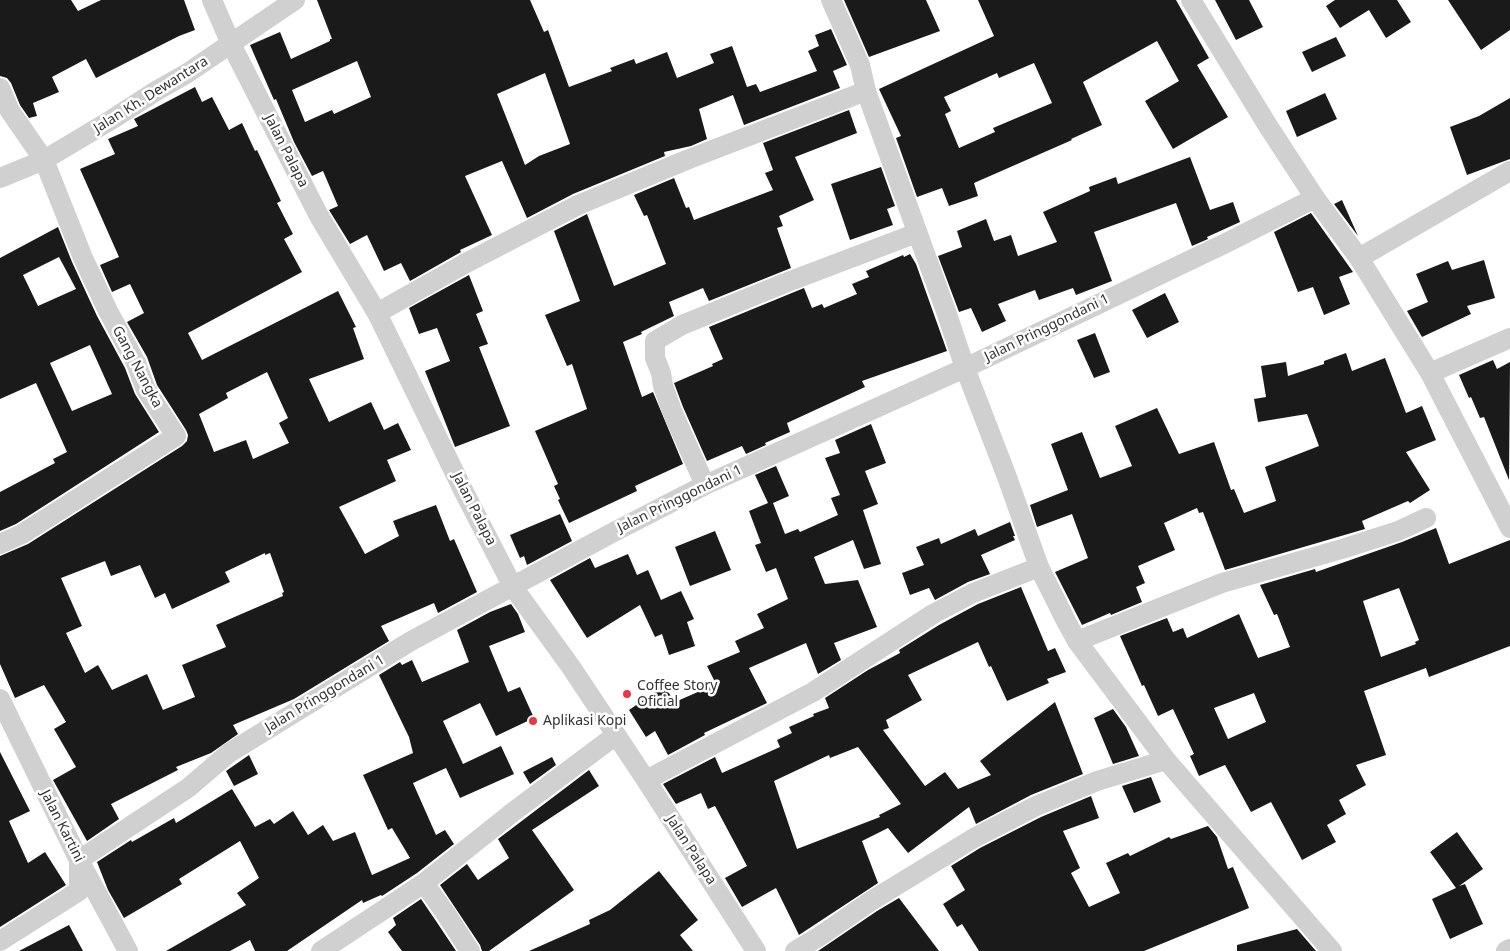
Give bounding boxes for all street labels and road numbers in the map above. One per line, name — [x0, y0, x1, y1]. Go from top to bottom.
street label: Jalan Kh. Dewantara — [91, 53, 211, 137]
street label: Jalan Palapa — [260, 112, 312, 190]
street label: Jalan Pringgondani 1 — [982, 290, 1112, 366]
street label: Gang Nangka — [108, 323, 166, 411]
street label: Jalan Pringgondani 1 — [615, 461, 745, 537]
street label: Jalan Palapa — [448, 470, 500, 548]
street label: Jalan Pringgondani 1 — [262, 652, 388, 736]
street label: Jalan Kartini — [37, 787, 87, 865]
street label: Jalan Palapa — [662, 812, 720, 888]

